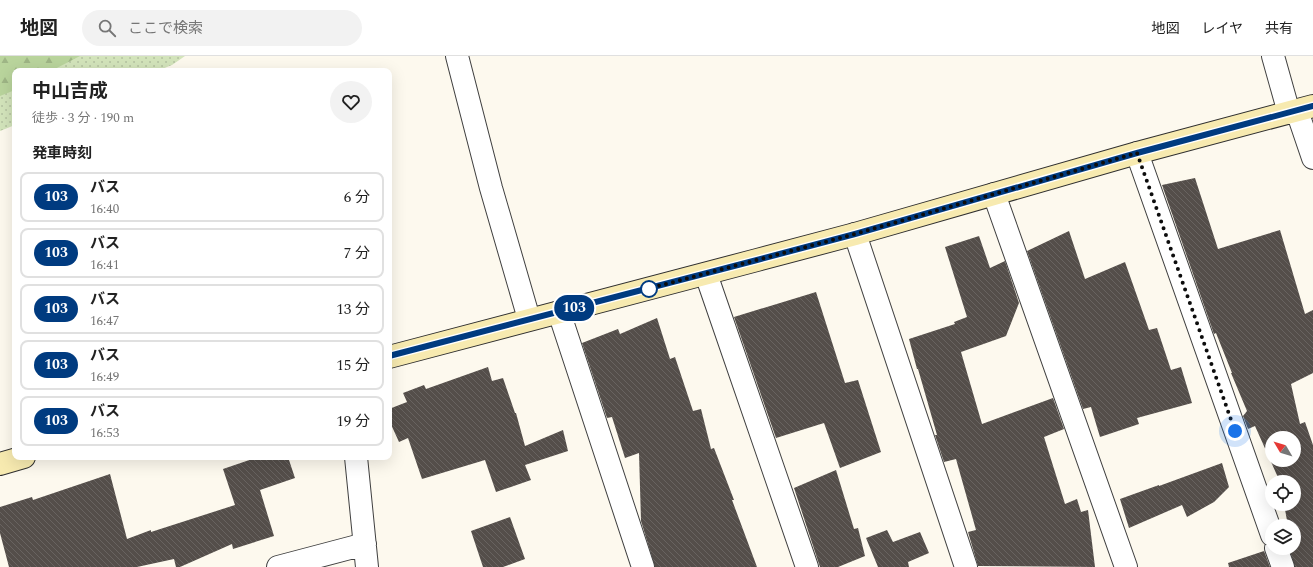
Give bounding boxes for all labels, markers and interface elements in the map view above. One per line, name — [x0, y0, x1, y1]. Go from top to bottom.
search box — [82, 10, 362, 46]
text: 地図 — [20, 14, 58, 43]
icon: search — [96, 17, 118, 39]
text: ここで検索 — [128, 17, 203, 40]
text: 地図 — [1151, 18, 1179, 39]
text: レイヤ — [1201, 18, 1243, 39]
text: 共有 — [1265, 18, 1293, 39]
text: 中山吉成 — [32, 77, 108, 106]
button: heart — [330, 81, 372, 123]
text: 徒歩 · 3 分 · 190 m — [32, 108, 134, 128]
text: 発車時刻 — [32, 142, 92, 165]
text: バス — [90, 176, 120, 199]
text: 103 — [44, 186, 68, 207]
text: 6 分 — [344, 186, 370, 209]
text: 16:40 — [90, 199, 119, 219]
text: バス — [90, 232, 120, 255]
text: 103 — [44, 242, 68, 263]
text: 7 分 — [344, 242, 370, 265]
text: 16:41 — [90, 255, 119, 275]
unlabelled marker — [640, 280, 658, 298]
text: バス — [90, 288, 120, 311]
line badge: 103 — [551, 295, 597, 321]
text: 103 — [562, 297, 586, 318]
text: 103 — [44, 298, 68, 319]
text: 13 分 — [336, 298, 370, 321]
text: 16:47 — [90, 311, 119, 331]
text: バス — [90, 344, 120, 367]
text: 103 — [44, 354, 68, 375]
text: 15 分 — [336, 354, 370, 377]
text: 16:49 — [90, 367, 119, 387]
text: バス — [90, 400, 120, 423]
text: 103 — [44, 410, 68, 431]
text: 19 分 — [336, 410, 370, 433]
your location — [1225, 421, 1245, 441]
text: 16:53 — [90, 423, 119, 443]
north arrow — [1265, 431, 1301, 467]
map controls — [1265, 431, 1301, 555]
button: locate — [1265, 475, 1301, 511]
button: layers — [1265, 519, 1301, 555]

